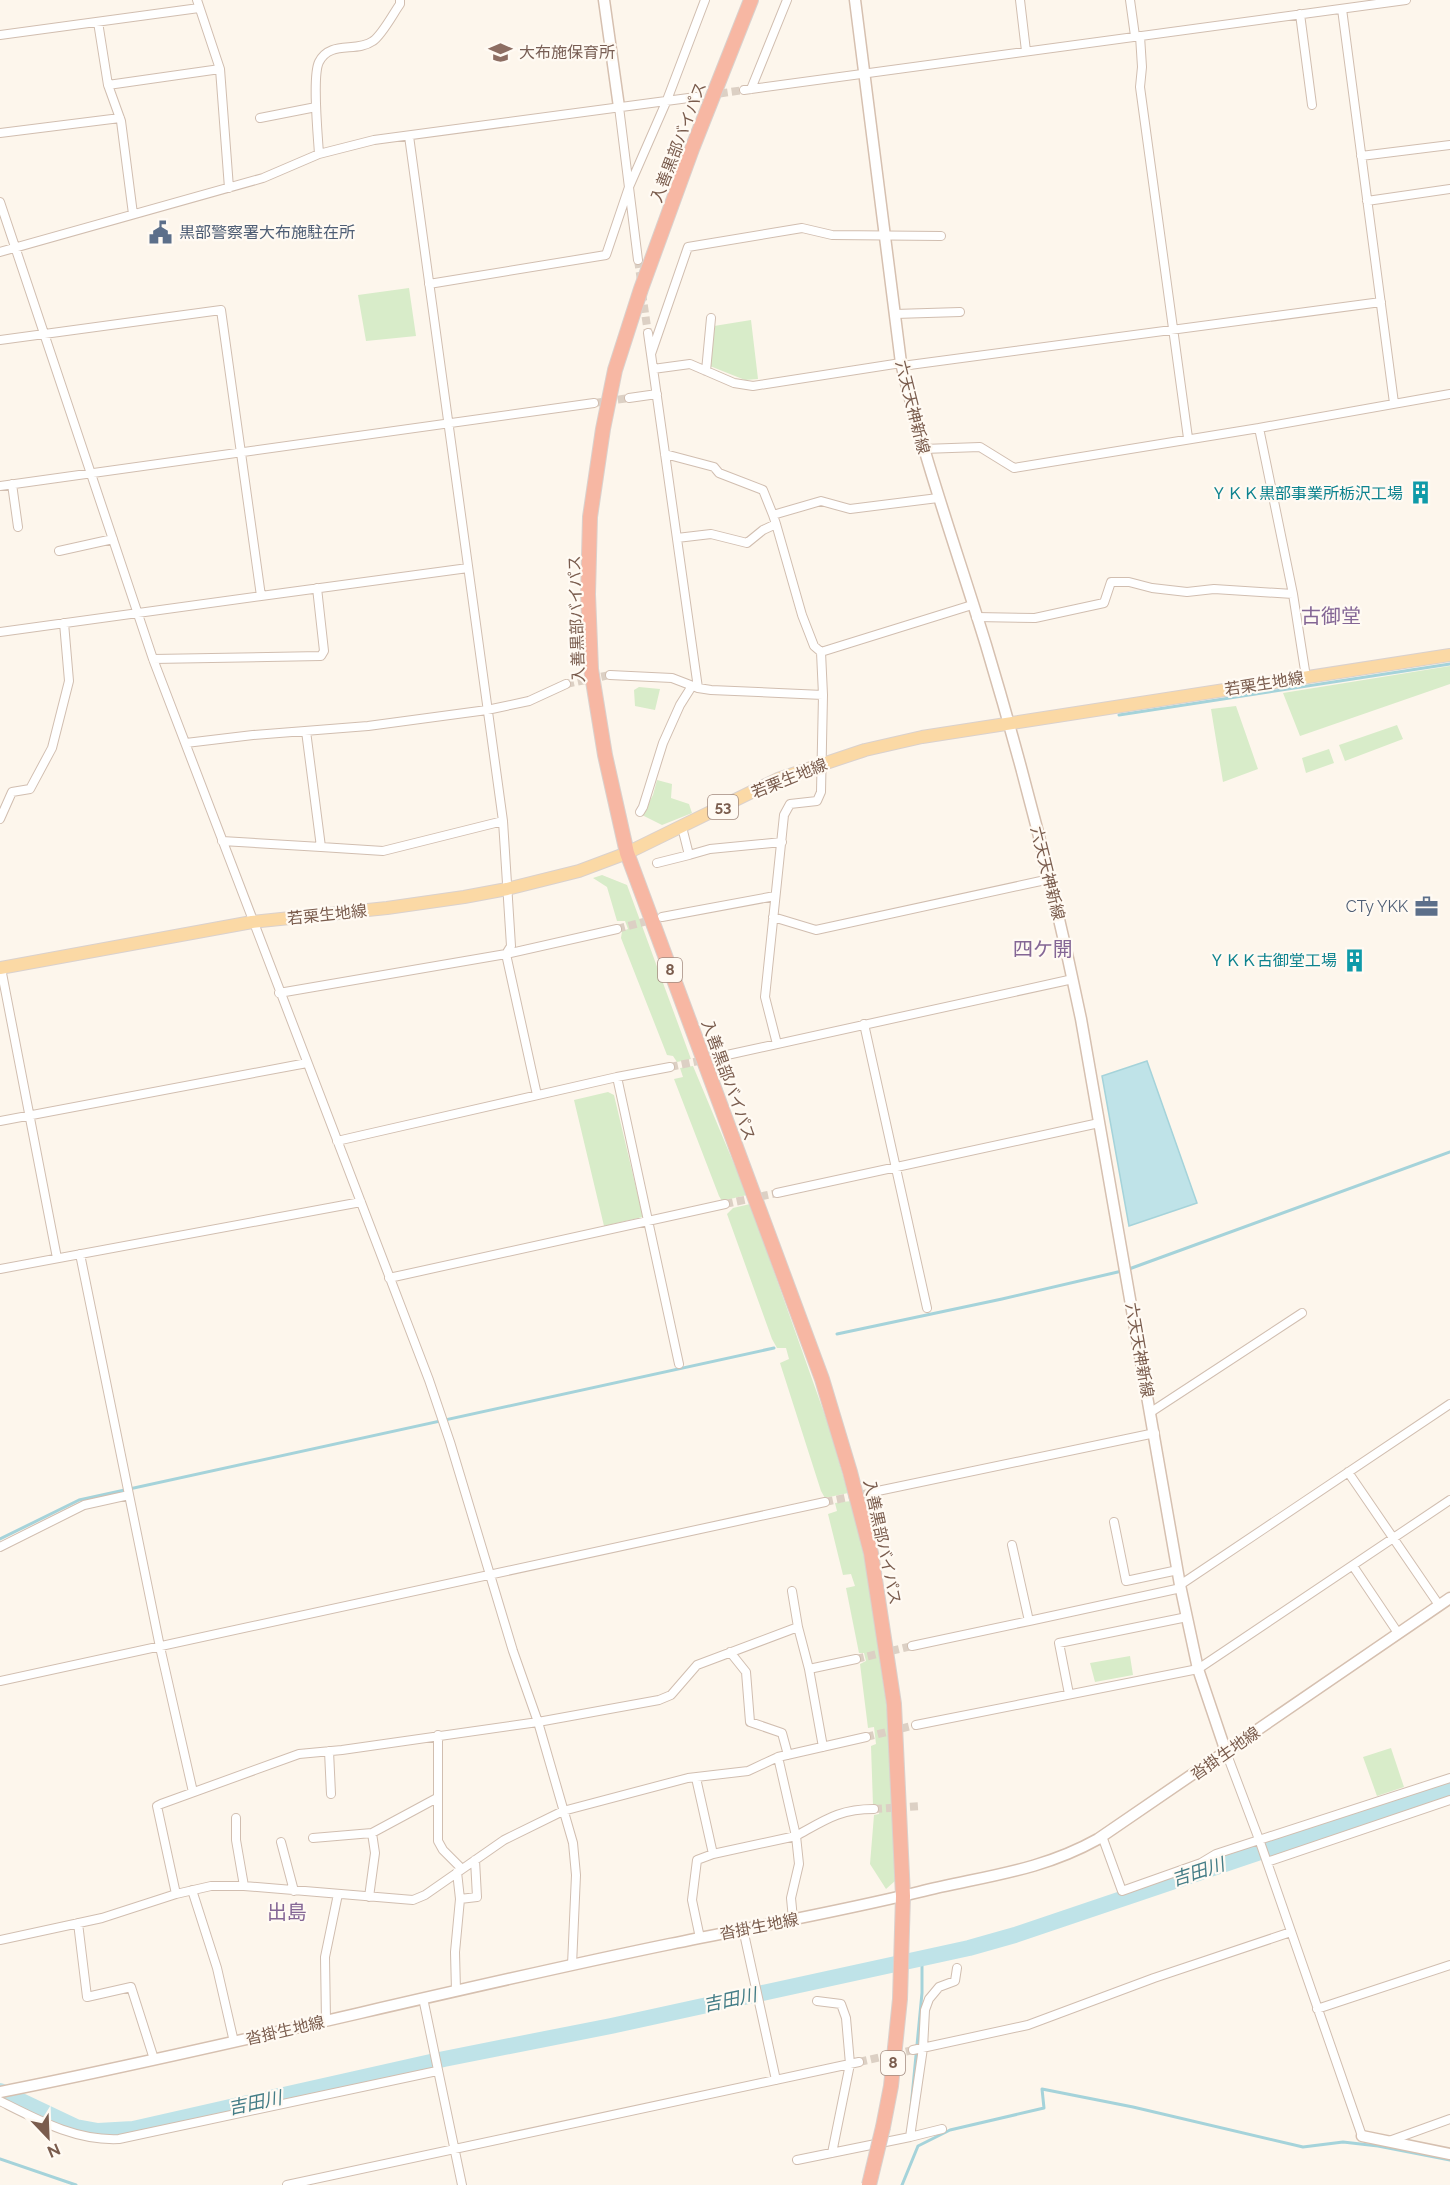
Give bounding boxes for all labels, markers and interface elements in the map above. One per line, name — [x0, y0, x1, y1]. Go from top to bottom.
school or university icon: 大布施保育所 — [488, 39, 514, 65]
place label: 大布施保育所 — [519, 43, 615, 62]
street label: 入善黒部バイパス — [647, 79, 710, 205]
public building icon: 黒部警察署大布施駐在所 — [148, 219, 174, 245]
place label: 黒部警察署大布施駐在所 — [179, 223, 355, 242]
street label: 六天天神新線 — [892, 358, 933, 456]
building icon: ＹＫＫ黒部事業所栃沢工場 — [1408, 480, 1434, 506]
place label: ＹＫＫ黒部事業所栃沢工場 — [1211, 484, 1403, 503]
street label: 入善黒部バイパス — [565, 555, 588, 683]
district label: 古御堂 — [1301, 604, 1361, 628]
street label: 若栗生地線 — [1223, 668, 1305, 699]
street label: 若栗生地線 — [749, 755, 830, 802]
road number: 53 — [708, 795, 738, 819]
street label: 六天天神新線 — [1027, 824, 1068, 922]
office icon: CTy YKK — [1413, 893, 1439, 919]
place label: CTy YKK — [1346, 897, 1409, 916]
street label: 若栗生地線 — [286, 901, 368, 928]
district label: 四ケ開 — [1013, 937, 1073, 961]
building icon: ＹＫＫ古御堂工場 — [1342, 947, 1368, 973]
place label: ＹＫＫ古御堂工場 — [1209, 951, 1337, 970]
road number: 8 — [658, 958, 682, 982]
street label: 入善黒部バイパス — [698, 1017, 759, 1143]
street label: 六天天神新線 — [1122, 1301, 1157, 1399]
street label: 入善黒部バイパス — [860, 1478, 905, 1607]
street label: 沓掛生地線 — [1187, 1723, 1264, 1784]
water label: 吉田川 — [1169, 1853, 1229, 1890]
district label: 出島 — [267, 1900, 307, 1924]
street label: 沓掛生地線 — [718, 1910, 800, 1943]
water label: 吉田川 — [701, 1983, 760, 2015]
street label: 沓掛生地線 — [244, 2012, 326, 2049]
road number: 8 — [881, 2051, 905, 2075]
water label: 吉田川 — [226, 2086, 285, 2118]
north arrow — [18, 2107, 78, 2167]
text: N — [44, 2139, 63, 2161]

